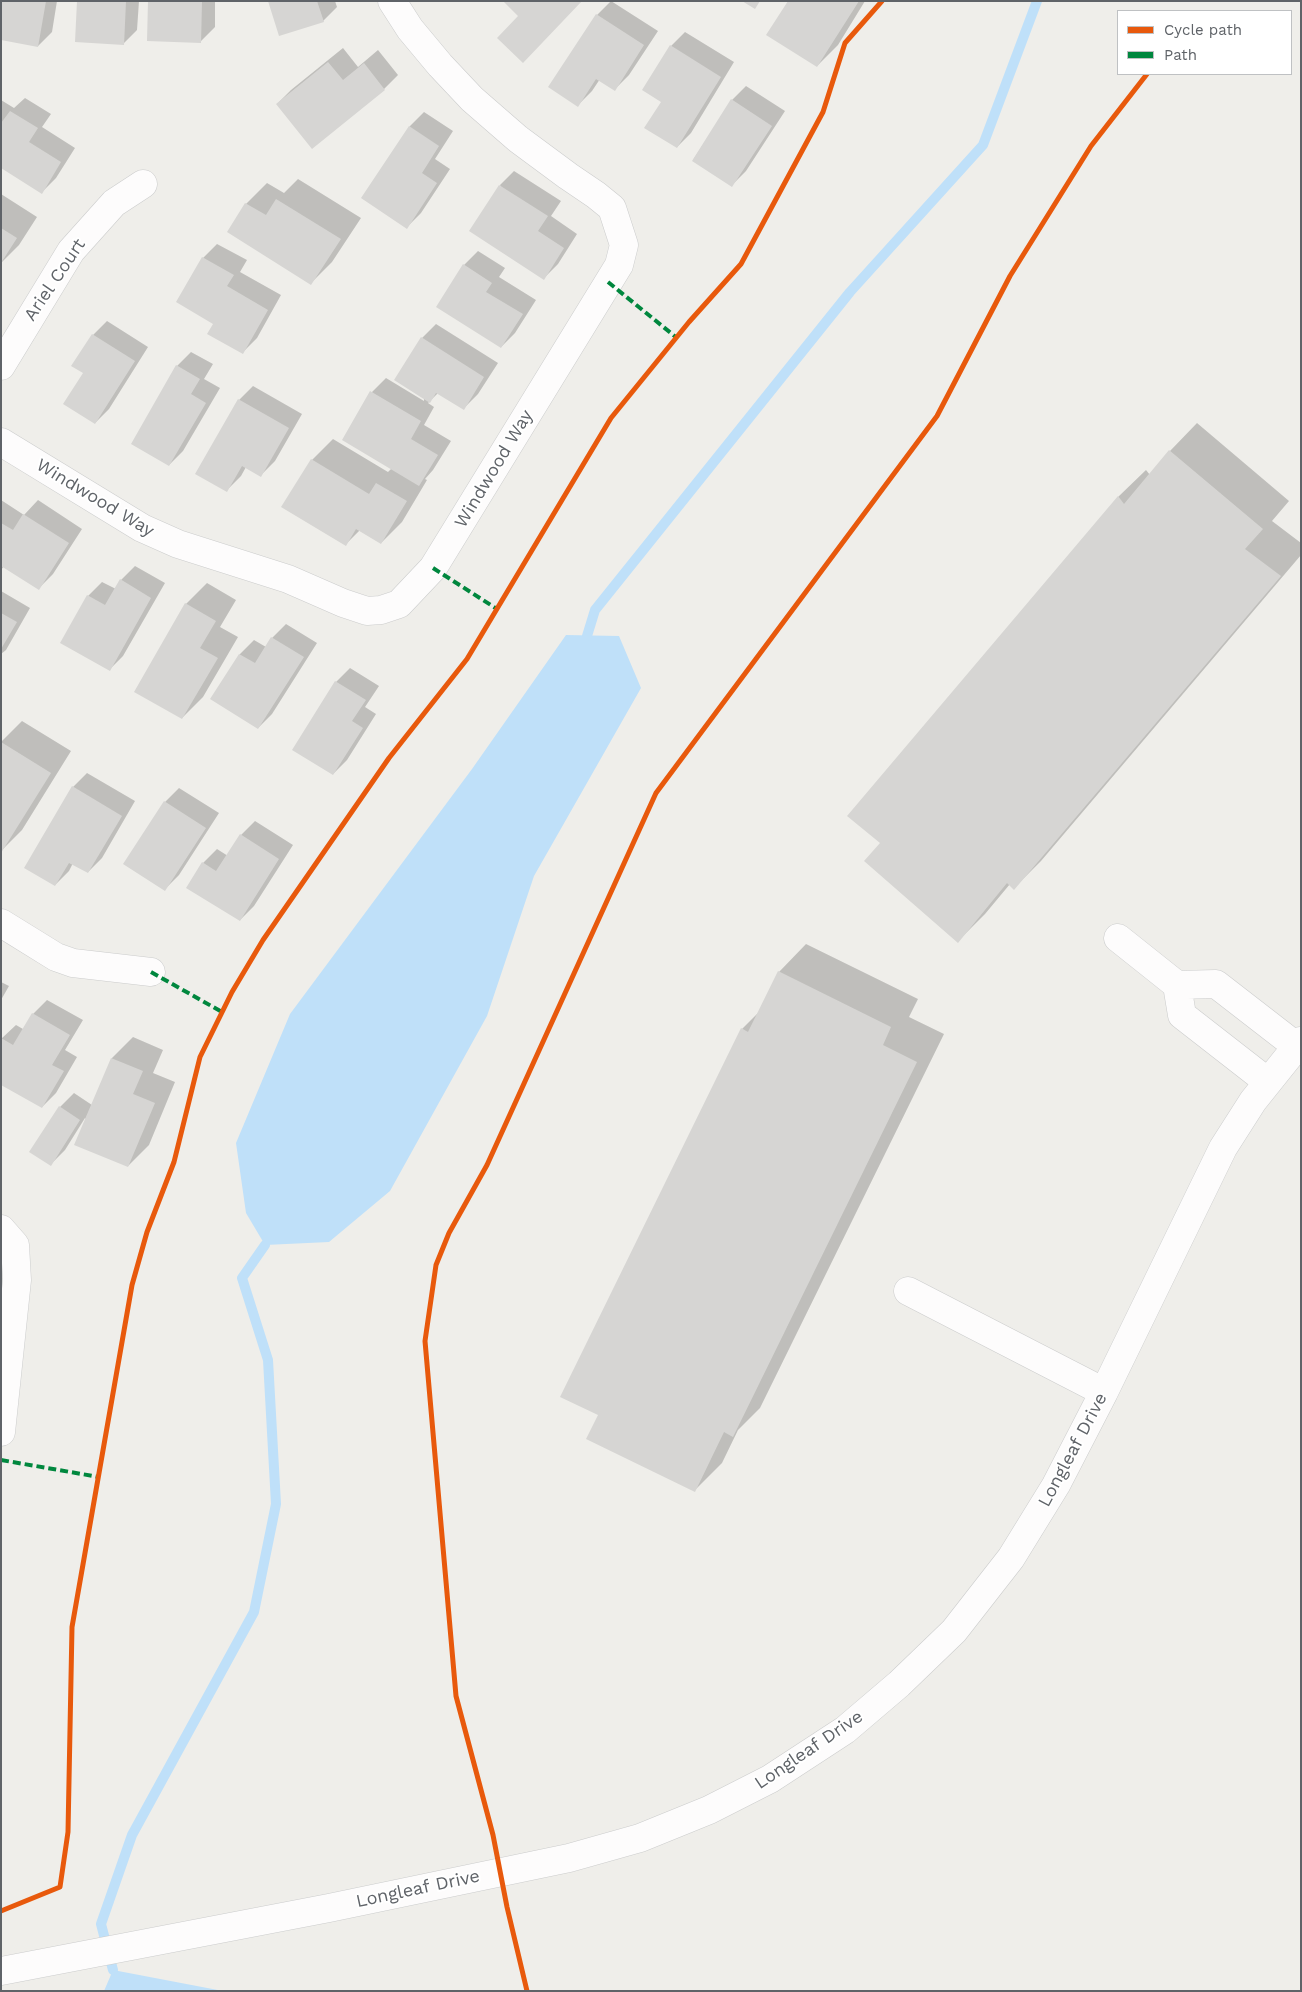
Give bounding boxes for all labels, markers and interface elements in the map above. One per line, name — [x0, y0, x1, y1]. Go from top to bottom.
legend — [1117, 10, 1292, 75]
text: Cycle path — [1164, 21, 1242, 39]
text: Path — [1164, 46, 1197, 64]
street label: Ariel Court — [20, 235, 90, 325]
street label: Windwood Way — [450, 406, 538, 532]
street label: Windwood Way — [32, 454, 158, 542]
street label: Longleaf Drive — [1034, 1389, 1112, 1511]
street label: Longleaf Drive — [751, 1706, 867, 1794]
street label: Longleaf Drive — [354, 1865, 482, 1913]

